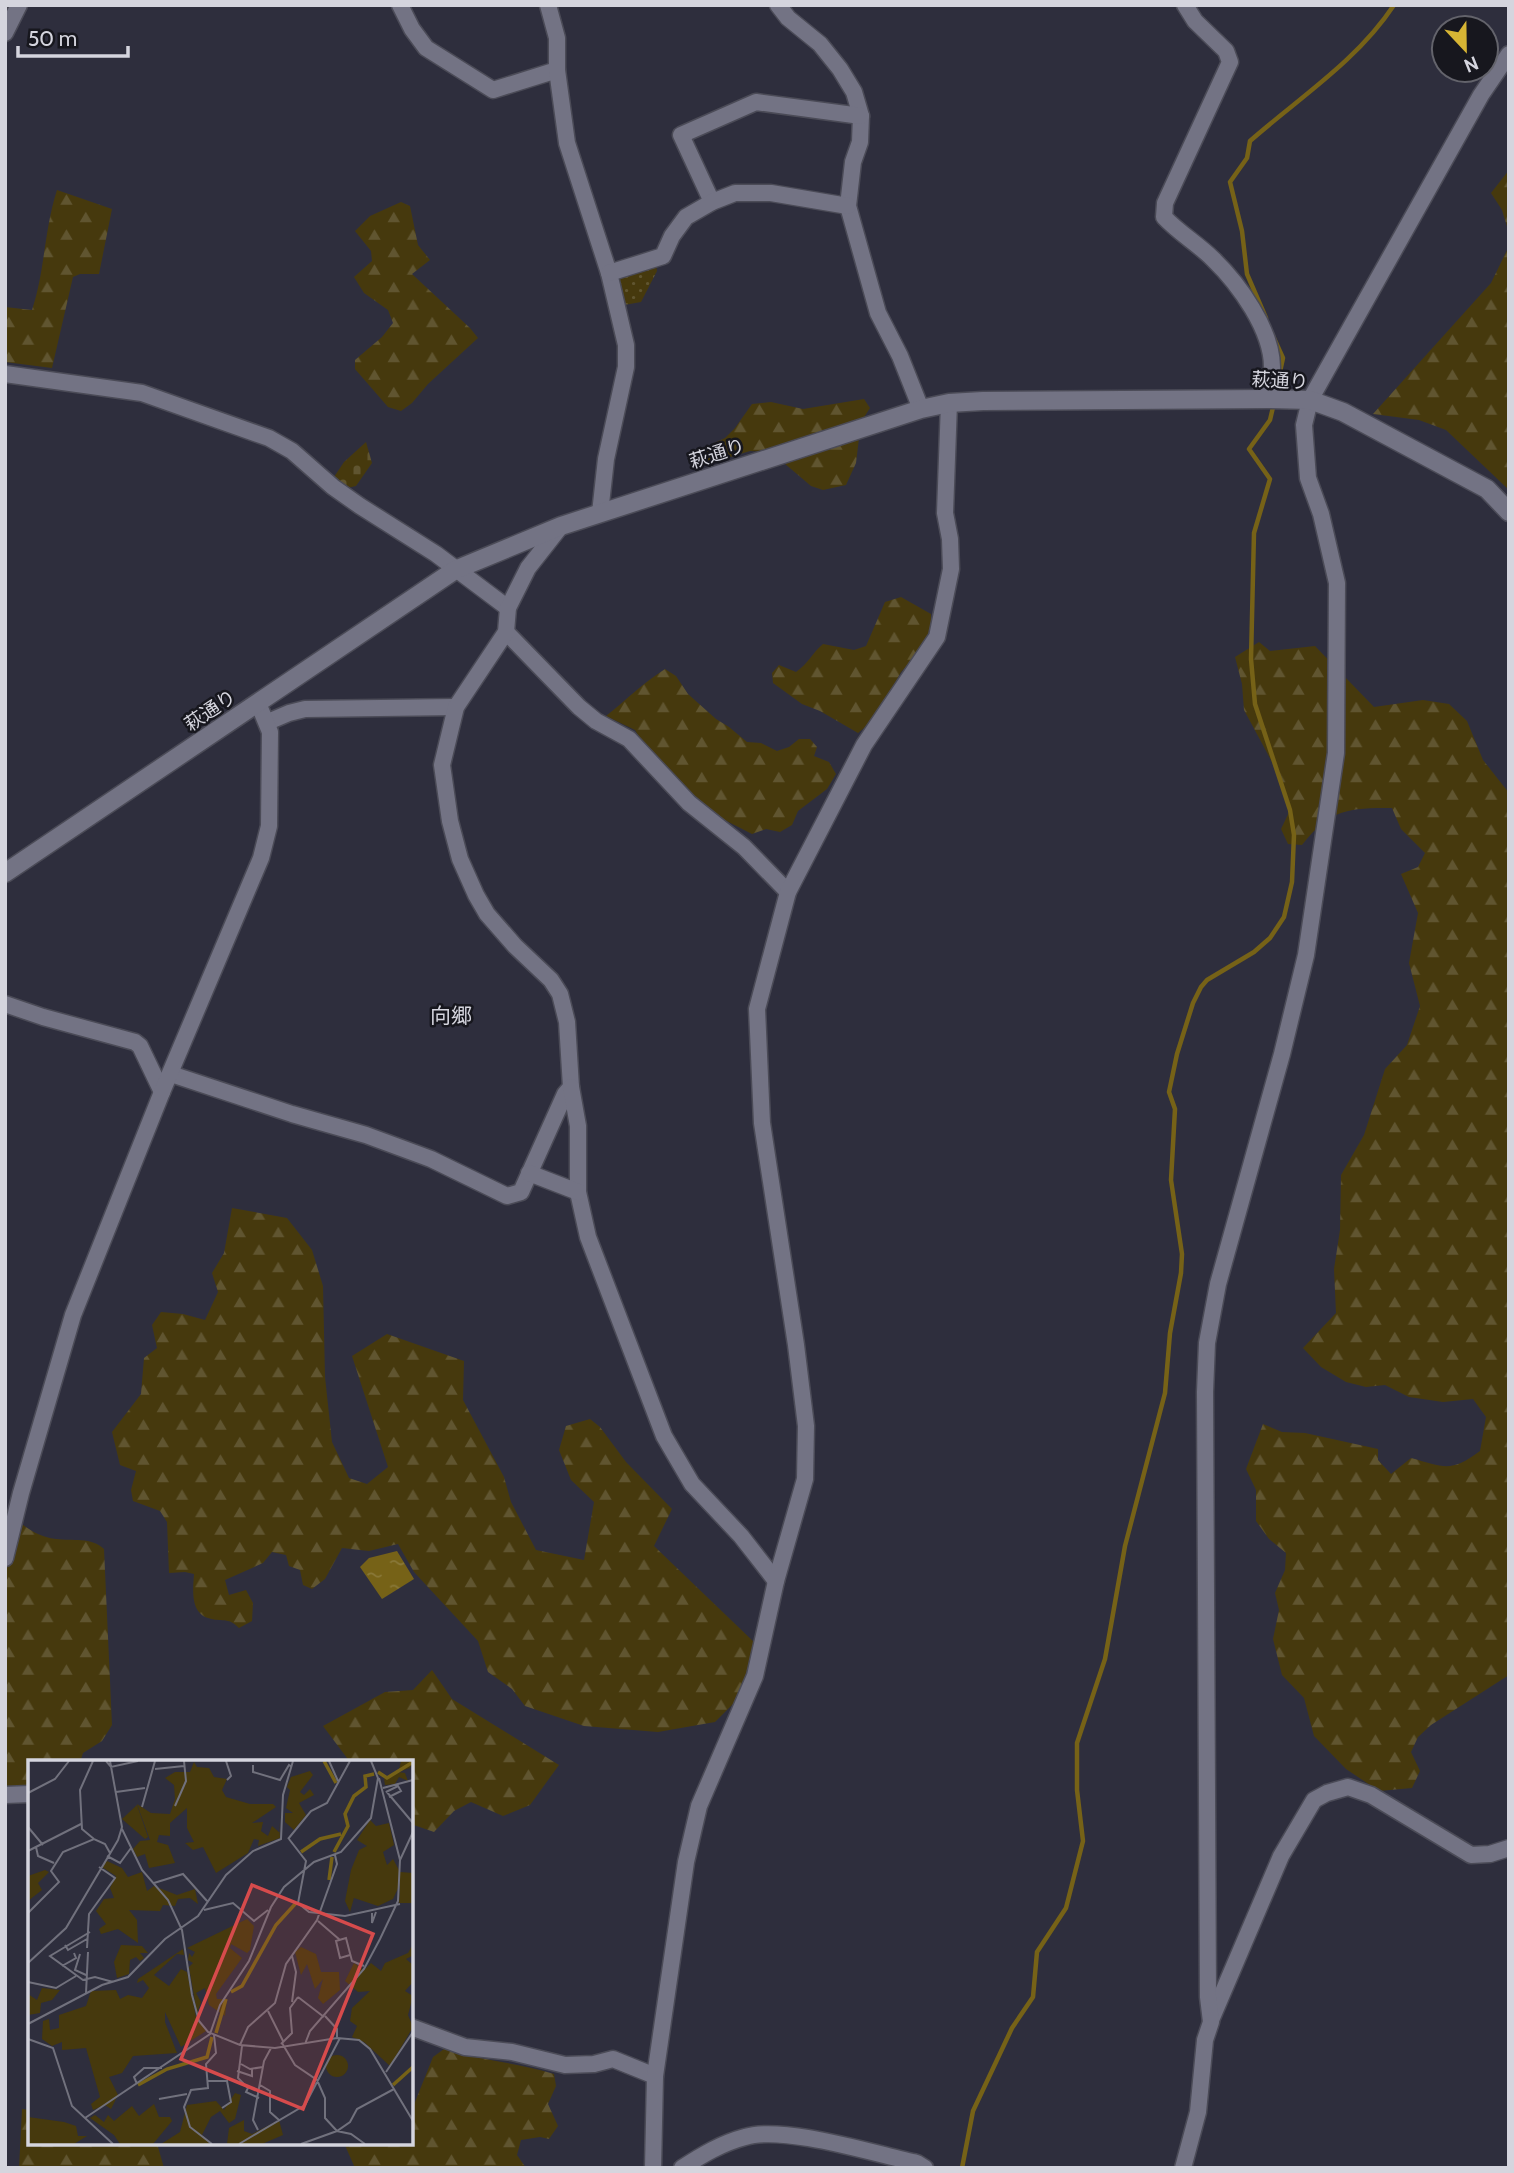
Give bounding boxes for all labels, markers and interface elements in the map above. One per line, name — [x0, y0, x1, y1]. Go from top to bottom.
scale bar — [18, 14, 128, 58]
north arrow — [1430, 14, 1500, 84]
text: 50 m — [28, 26, 77, 51]
text: N — [1461, 51, 1482, 77]
street label: 萩通り — [1251, 368, 1309, 393]
street label: 萩通り — [686, 434, 748, 473]
street label: 萩通り — [180, 685, 240, 736]
district label: 向郷 — [430, 1003, 472, 1028]
inset map — [28, 1760, 413, 2145]

